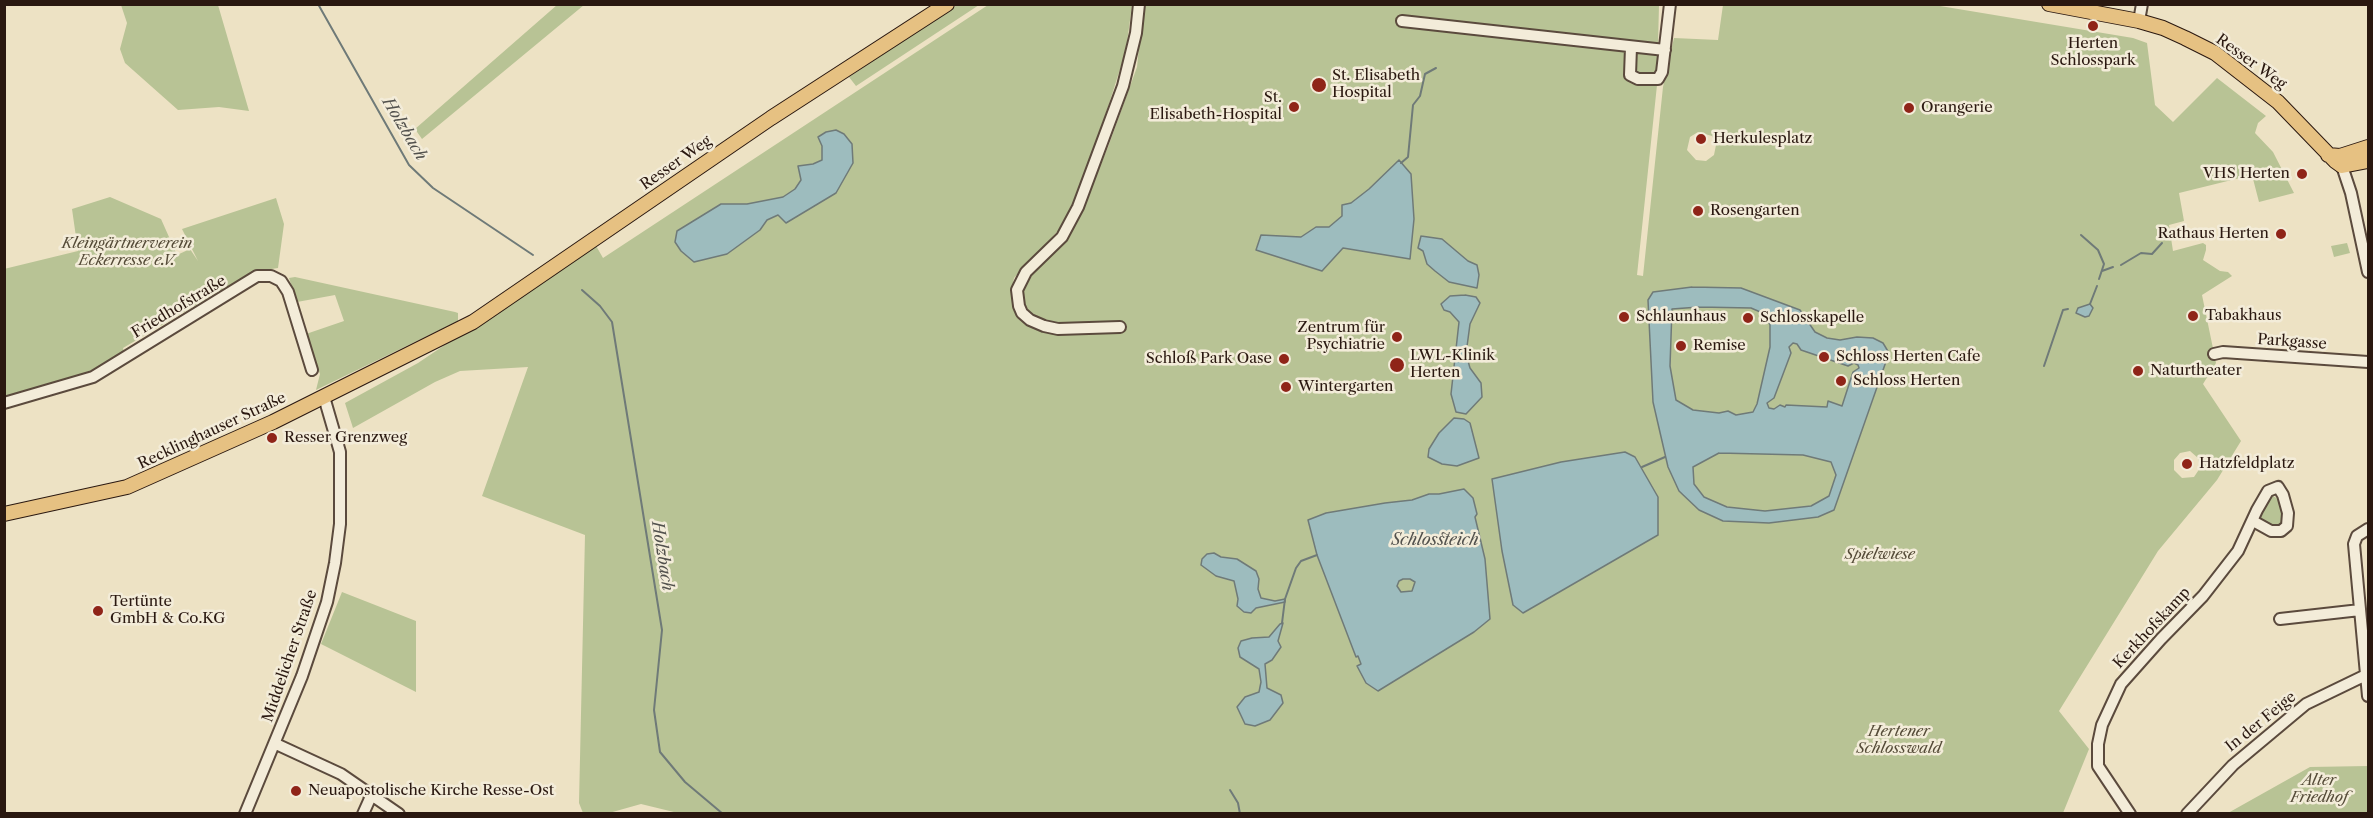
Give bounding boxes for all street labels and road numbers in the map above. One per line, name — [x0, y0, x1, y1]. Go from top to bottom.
street label: Resser Weg — [2212, 30, 2290, 94]
street label: Resser Weg — [637, 132, 715, 194]
street label: Friedhofstraße — [129, 272, 229, 342]
street label: Parkgasse — [2257, 331, 2327, 353]
street label: Recklinghauser Straße — [135, 389, 289, 473]
street label: Kerkhofskamp — [2110, 584, 2194, 672]
street label: Middelicher Straße — [259, 588, 321, 724]
street label: In der Feige — [2222, 688, 2300, 756]

